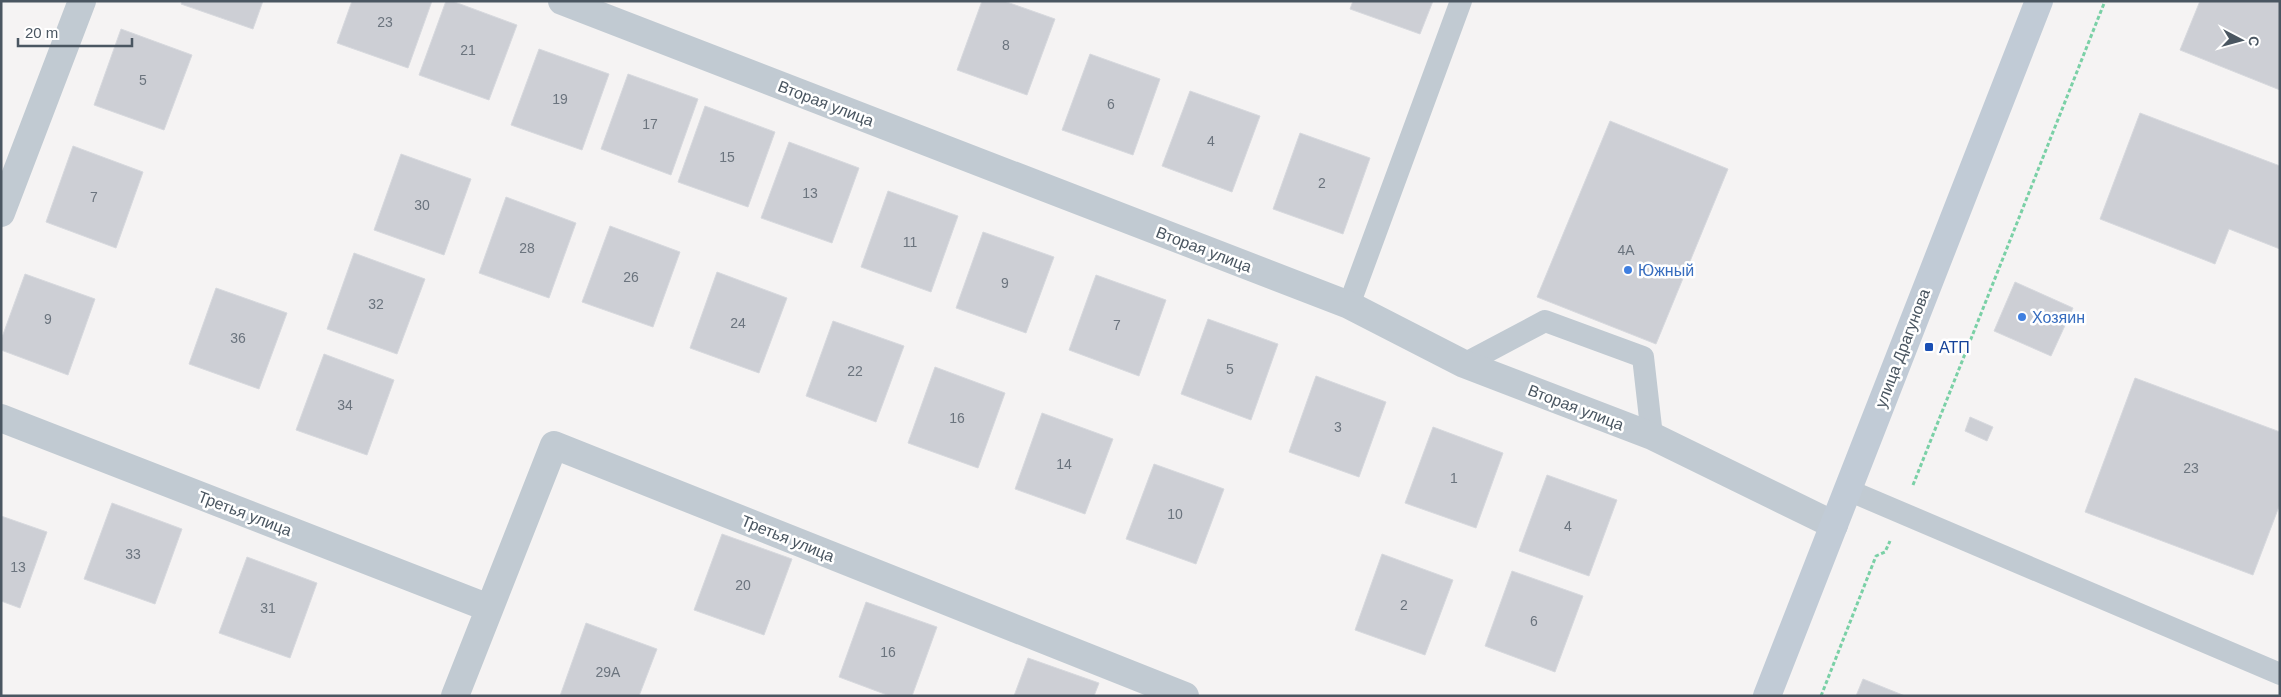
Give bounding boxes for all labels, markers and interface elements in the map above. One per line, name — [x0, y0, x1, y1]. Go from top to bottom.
house number: 23 — [377, 14, 393, 30]
scale bar — [18, 15, 131, 47]
north arrow — [2216, 15, 2266, 65]
text: 20 m — [25, 24, 58, 41]
text: С — [2245, 35, 2262, 47]
house number: 8 — [1002, 37, 1010, 53]
house number: 21 — [460, 42, 476, 58]
house number: 5 — [139, 72, 147, 88]
street label: Вторая улица — [776, 77, 876, 130]
house number: 19 — [552, 91, 568, 107]
house number: 6 — [1107, 96, 1115, 112]
house number: 17 — [642, 116, 658, 132]
house number: 4 — [1207, 133, 1215, 149]
house number: 15 — [719, 149, 735, 165]
house number: 2 — [1318, 175, 1326, 191]
house number: 13 — [802, 185, 818, 201]
house number: 7 — [90, 189, 98, 205]
house number: 30 — [414, 197, 430, 213]
street label: Вторая улица — [1154, 223, 1254, 276]
house number: 11 — [903, 234, 917, 250]
house number: 28 — [519, 240, 535, 256]
house number: 4А — [1617, 242, 1635, 258]
place label: Южный — [1638, 262, 1694, 279]
marker: Южный — [1622, 264, 1634, 276]
house number: 26 — [623, 269, 639, 285]
house number: 9 — [1001, 275, 1009, 291]
street label: улица Драгунова — [1872, 286, 1933, 410]
house number: 32 — [368, 296, 384, 312]
place label: Хозяин — [2032, 309, 2085, 326]
house number: 9 — [44, 311, 52, 327]
marker: Хозяин — [2016, 311, 2028, 323]
house number: 24 — [730, 315, 746, 331]
house number: 7 — [1113, 317, 1121, 333]
house number: 36 — [230, 330, 246, 346]
place label: АТП — [1939, 339, 1970, 356]
marker: АТП — [1923, 341, 1935, 353]
house number: 5 — [1226, 361, 1234, 377]
house number: 22 — [847, 363, 863, 379]
street label: Вторая улица — [1526, 381, 1626, 434]
house number: 34 — [337, 397, 353, 413]
house number: 16 — [949, 410, 965, 426]
house number: 3 — [1334, 419, 1342, 435]
house number: 14 — [1056, 456, 1072, 472]
house number: 23 — [2183, 460, 2199, 476]
house number: 1 — [1450, 470, 1458, 486]
street label: Третья улица — [196, 488, 294, 539]
house number: 10 — [1167, 506, 1183, 522]
street label: Третья улица — [739, 512, 837, 565]
house number: 4 — [1564, 518, 1572, 534]
house number: 33 — [125, 546, 141, 562]
house number: 13 — [10, 559, 26, 575]
house number: 20 — [735, 577, 751, 593]
house number: 2 — [1400, 597, 1408, 613]
house number: 31 — [260, 600, 276, 616]
house number: 6 — [1530, 613, 1538, 629]
house number: 16 — [880, 644, 896, 660]
house number: 29А — [596, 664, 621, 680]

